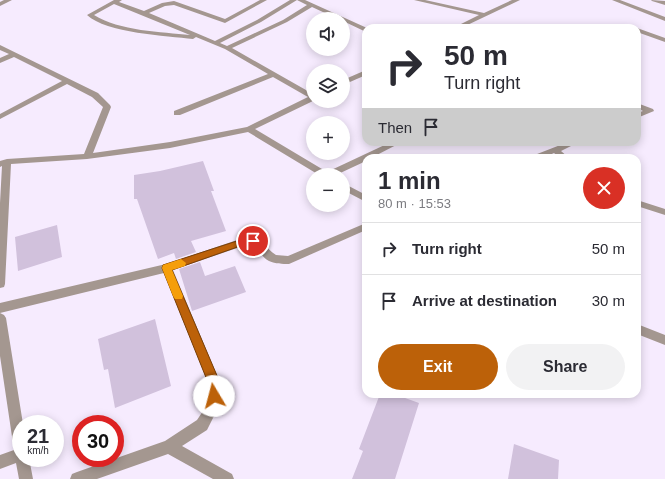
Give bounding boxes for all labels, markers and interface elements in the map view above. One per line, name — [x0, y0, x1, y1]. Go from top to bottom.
map controls — [306, 12, 350, 212]
button: sound — [306, 12, 350, 56]
icon: right — [378, 40, 430, 92]
text: 50 m — [444, 40, 508, 71]
button: layers — [306, 64, 350, 108]
text: Turn right — [444, 73, 520, 93]
button: + — [306, 116, 350, 160]
icon: arrive — [420, 116, 442, 138]
text: Then — [378, 119, 412, 136]
text: 1 min — [378, 167, 441, 194]
button: close — [583, 167, 625, 209]
button: − — [306, 168, 350, 212]
text: 80 m · 15:53 — [378, 196, 451, 211]
pin — [236, 224, 270, 258]
icon: arrive — [242, 230, 264, 252]
icon: right — [378, 238, 400, 260]
text: Turn right — [412, 240, 482, 257]
text: 50 m — [592, 240, 625, 257]
icon: arrive — [378, 290, 400, 312]
text: Arrive at destination — [412, 292, 557, 309]
text: 30 m — [592, 292, 625, 309]
button: Exit — [378, 344, 498, 390]
button: Share — [506, 344, 625, 390]
position arrow — [193, 375, 235, 417]
speed limit sign: 30 — [72, 415, 124, 467]
text: 21 — [27, 425, 49, 447]
text: km/h — [27, 445, 49, 456]

